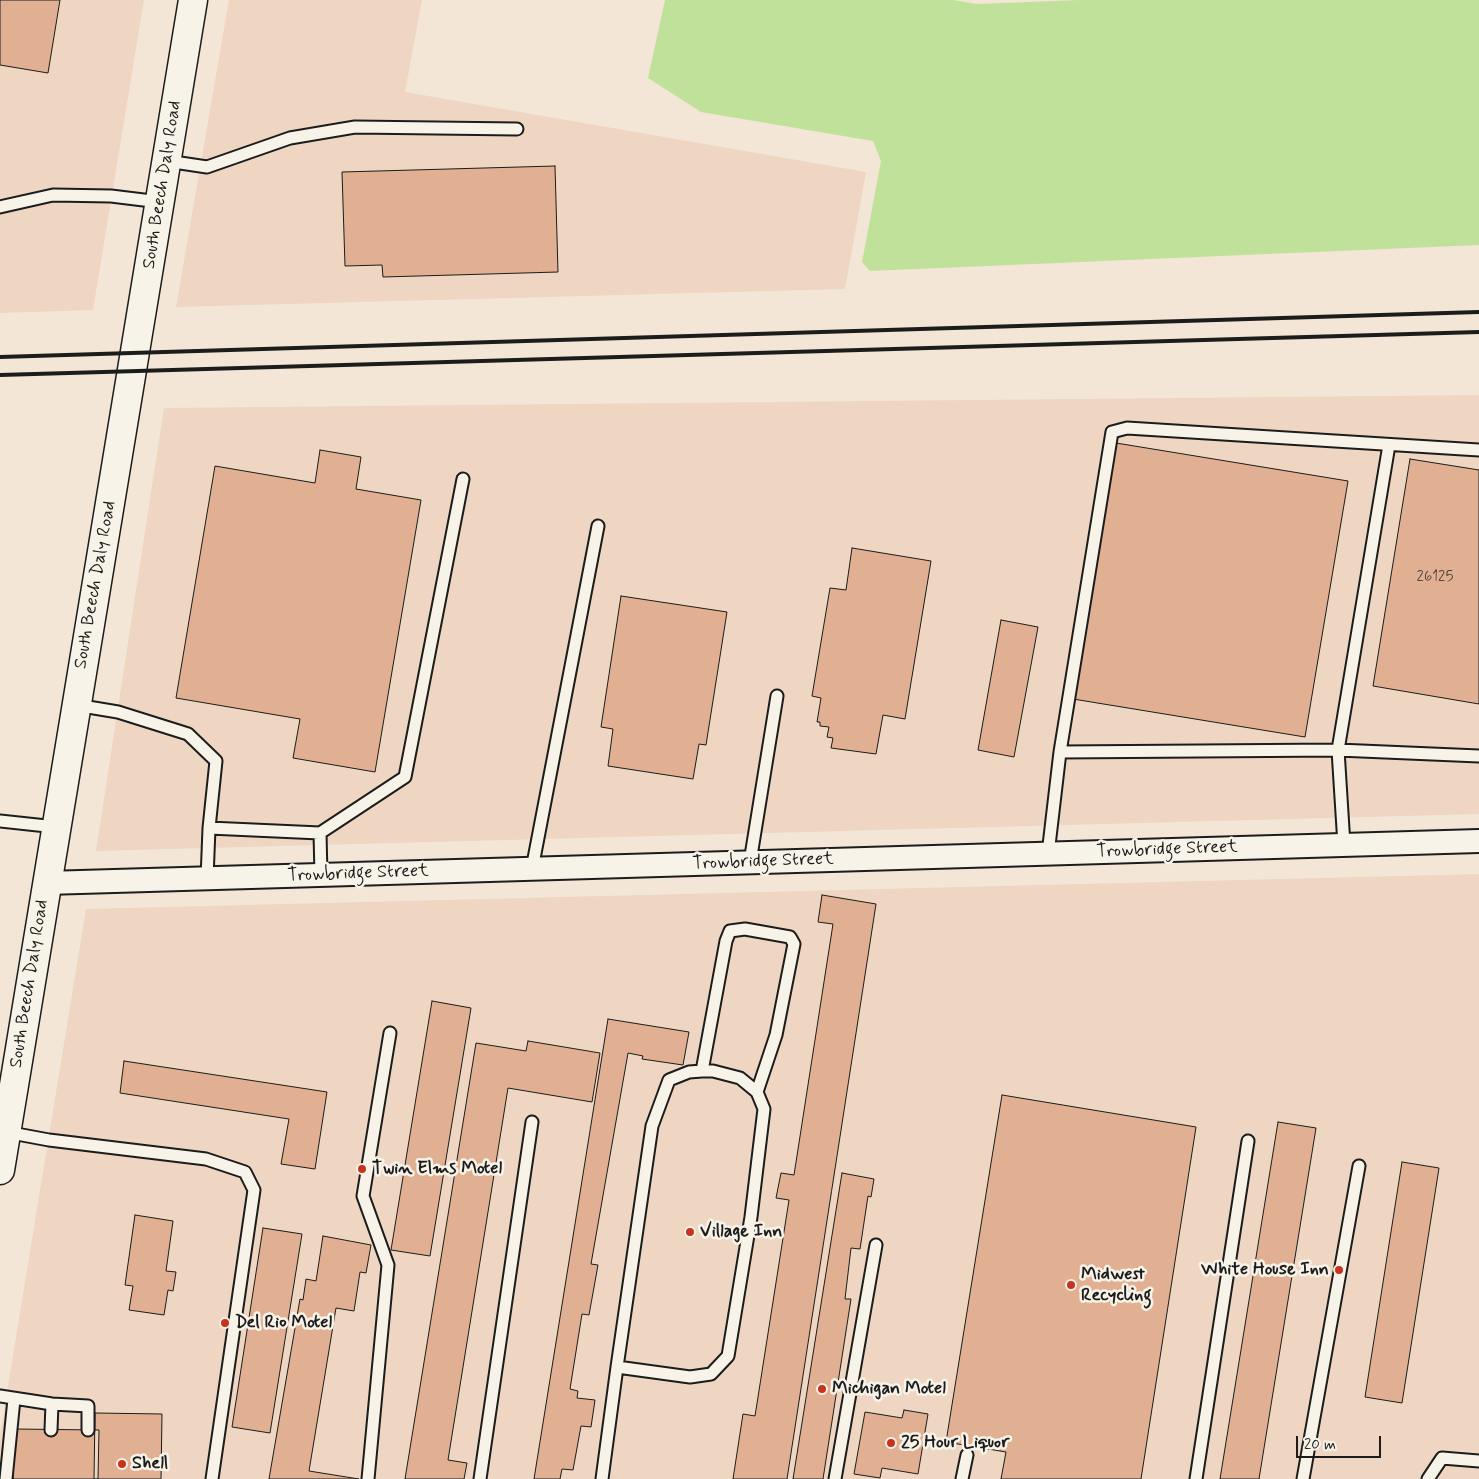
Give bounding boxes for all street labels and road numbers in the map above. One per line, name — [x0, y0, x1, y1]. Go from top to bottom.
street label: South Beech Daly Road — [139, 99, 187, 271]
street label: South Beech Daly Road — [71, 499, 121, 671]
street label: Trowbridge Street — [1096, 837, 1238, 863]
street label: Trowbridge Street — [692, 849, 834, 875]
street label: Trowbridge Street — [287, 861, 429, 887]
street label: South Beech Daly Road — [6, 898, 54, 1070]

